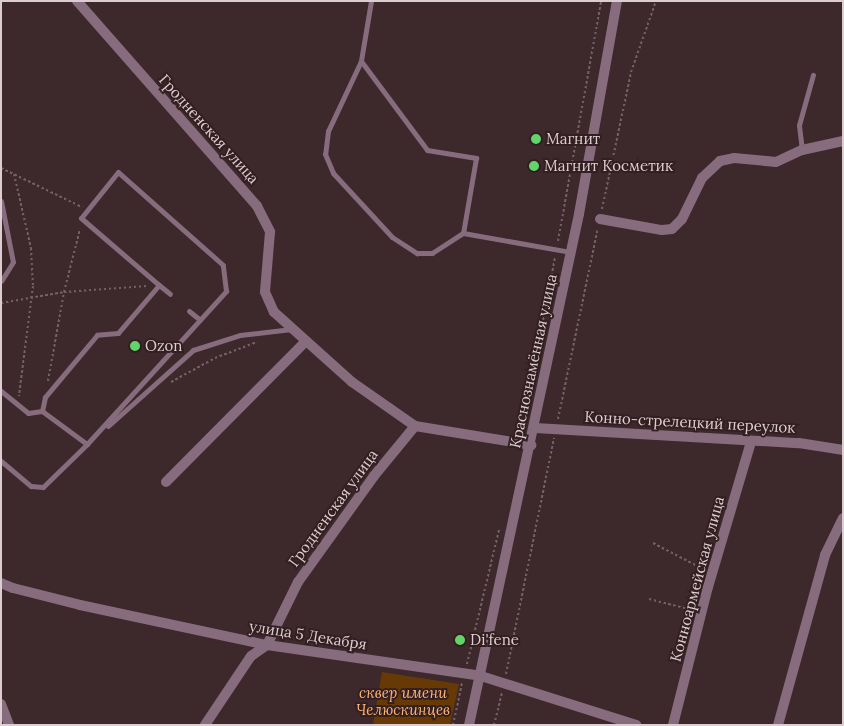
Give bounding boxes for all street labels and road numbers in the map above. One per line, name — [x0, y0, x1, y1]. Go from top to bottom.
street label: Гродненская улица — [155, 71, 263, 187]
street label: Краснознамённая улица — [506, 272, 560, 450]
street label: Конно-стрелецкий переулок — [584, 407, 796, 437]
street label: Гродненская улица — [284, 446, 382, 570]
street label: Конноармейская улица — [666, 494, 728, 664]
street label: улица 5 Декабря — [248, 617, 368, 653]

